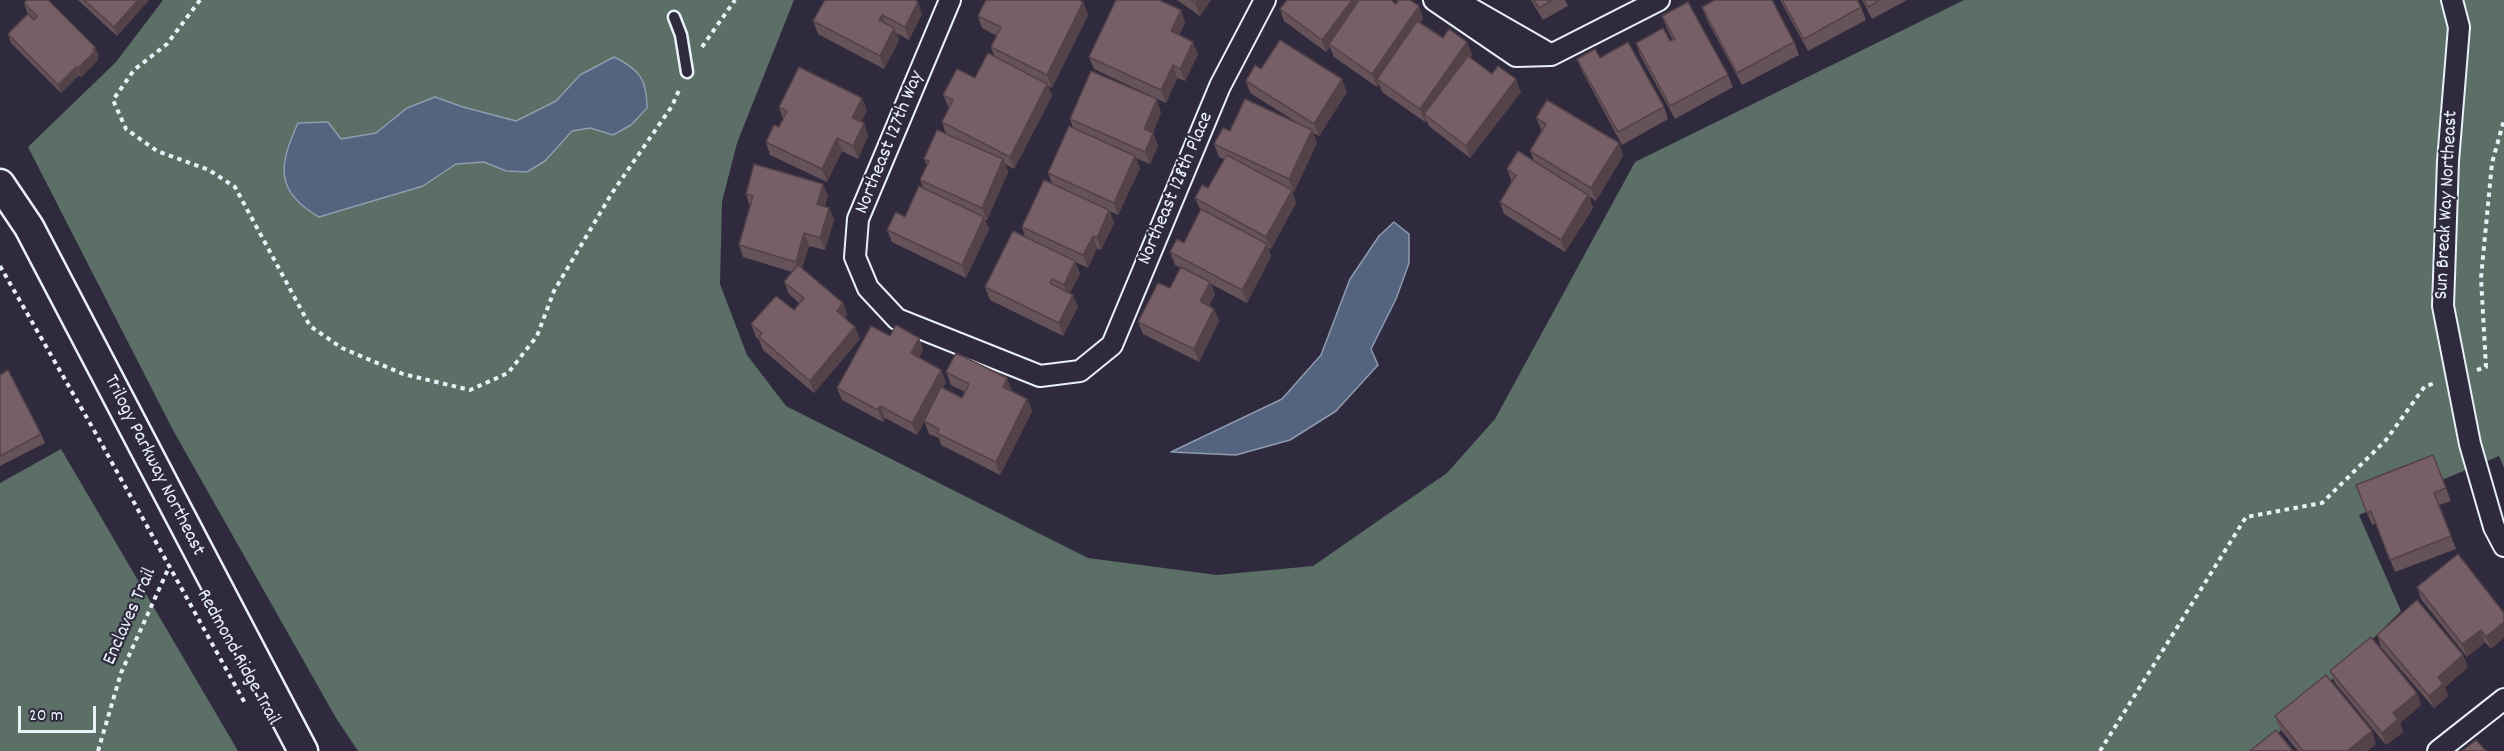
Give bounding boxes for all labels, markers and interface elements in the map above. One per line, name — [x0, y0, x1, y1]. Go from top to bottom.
street label: Northeast 127th Way — [851, 68, 931, 218]
street label: Northeast 128th Place — [1134, 109, 1220, 269]
street label: Sun Break Way Northeast — [2431, 110, 2465, 300]
street label: Trilogy Parkway Northeast — [97, 371, 209, 561]
street label: Enclaves Trail — [99, 565, 163, 669]
street label: Redmond Ridge Trail — [190, 586, 284, 730]
scale bar — [21, 694, 99, 732]
text: 20 m — [29, 704, 63, 729]

